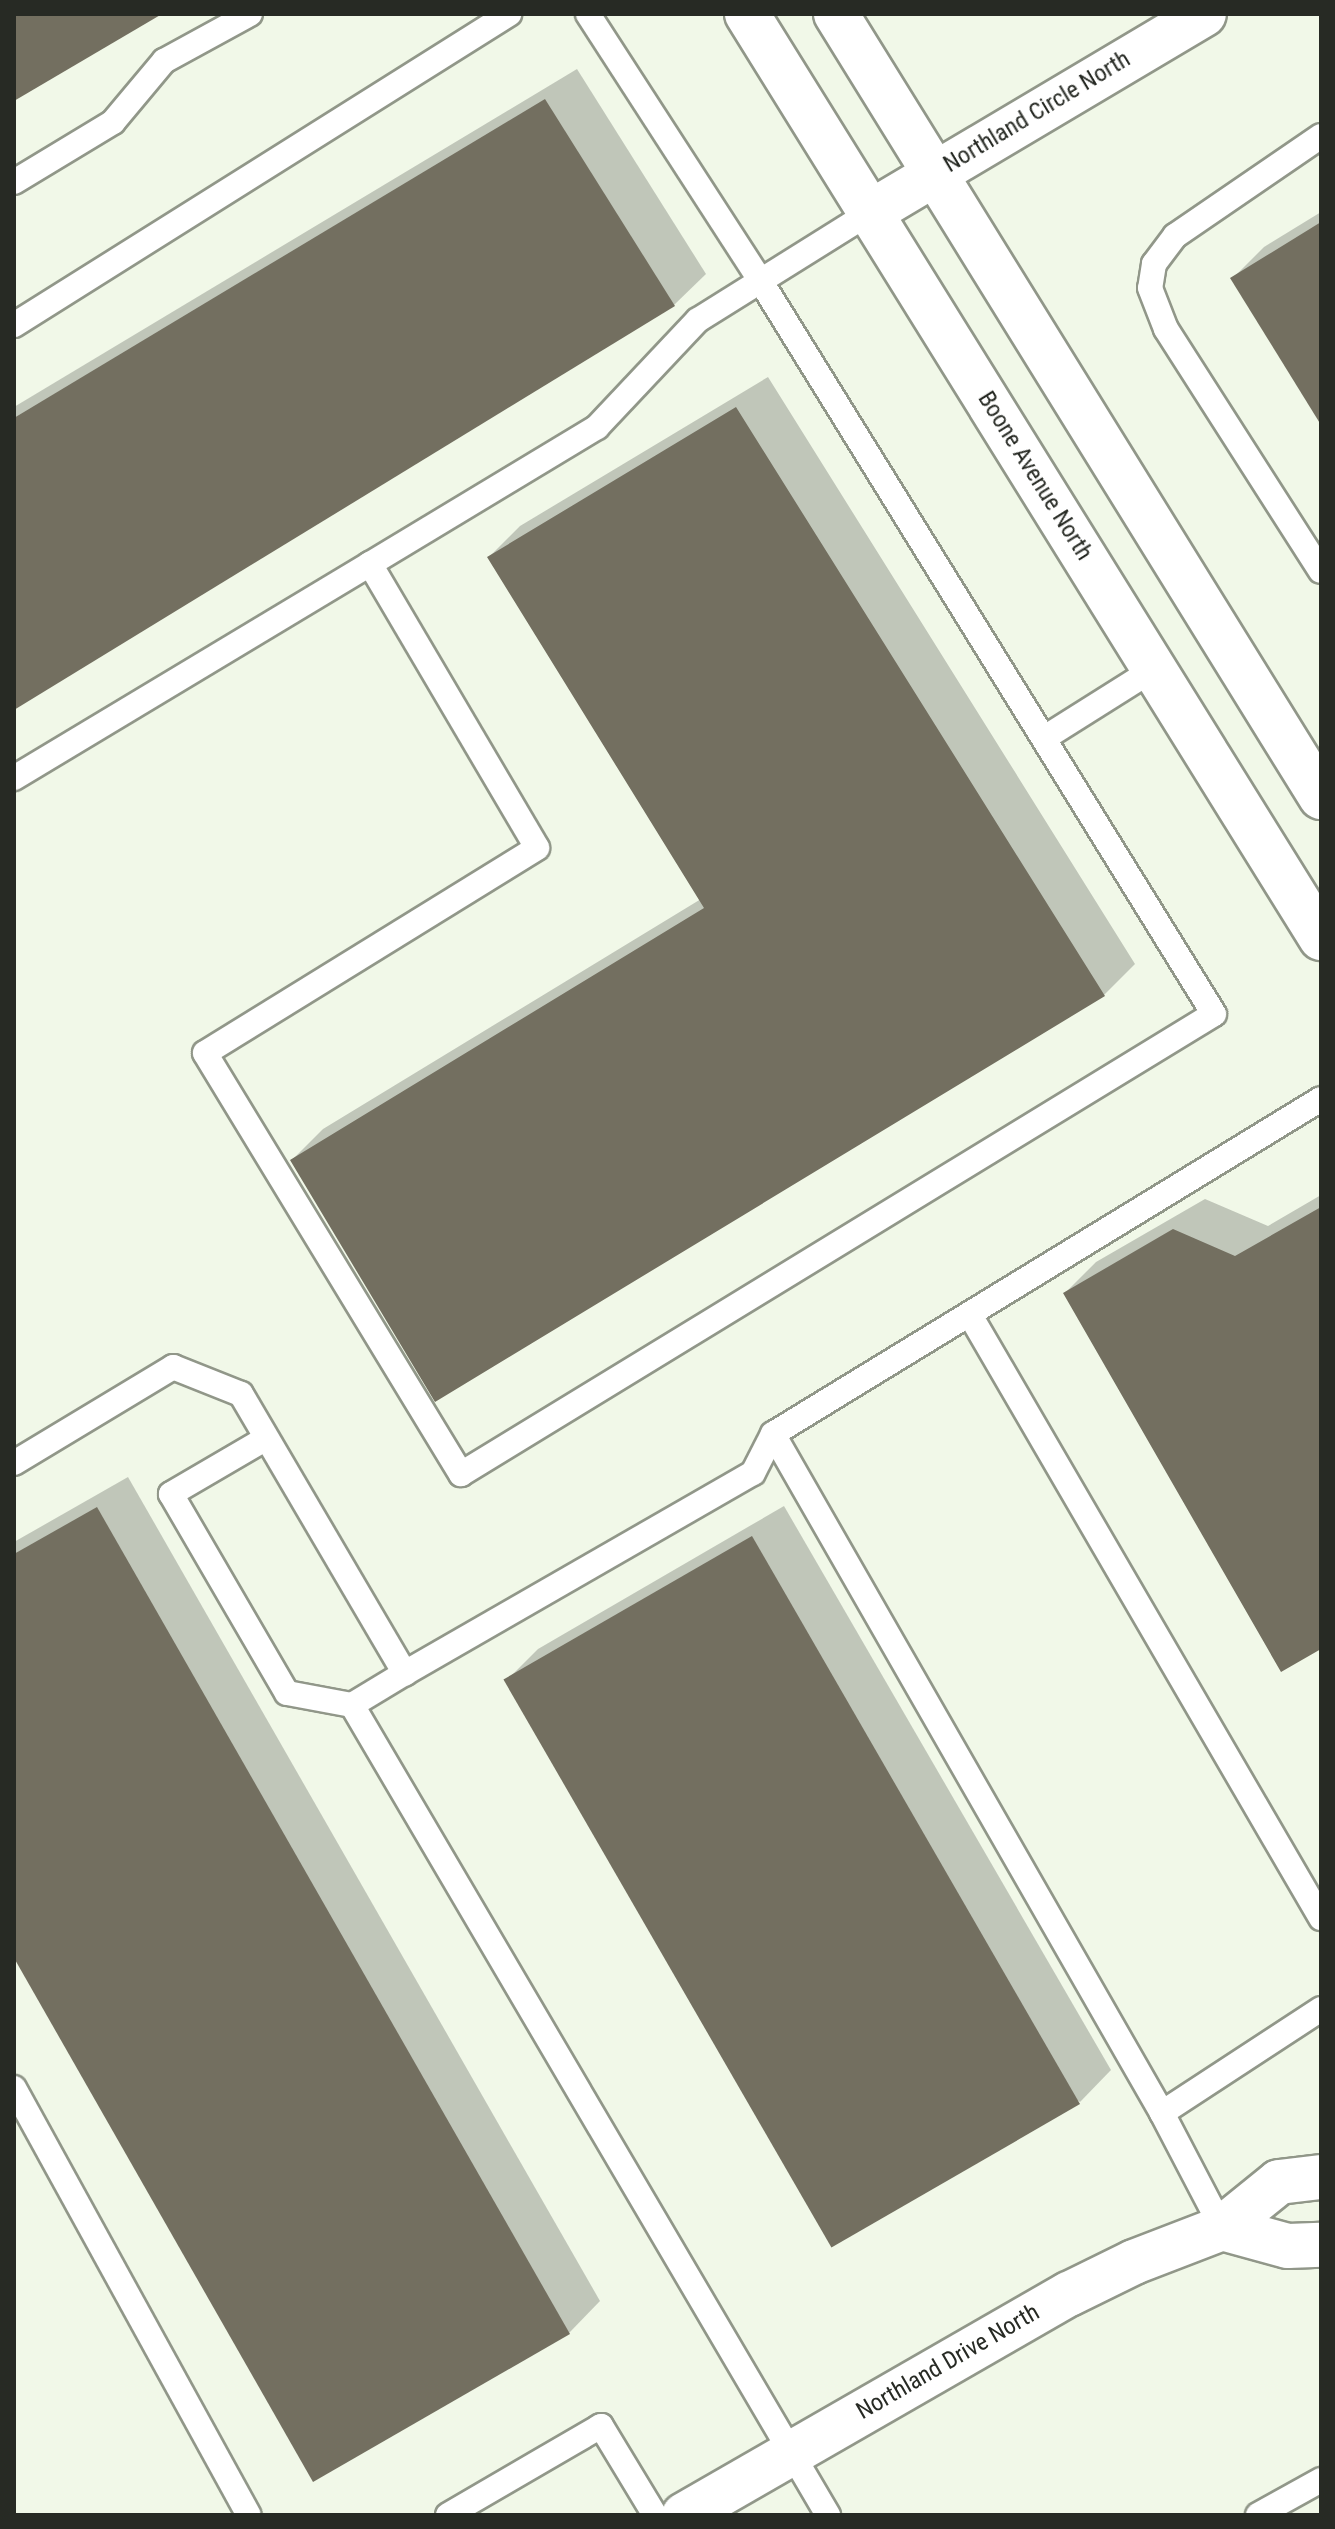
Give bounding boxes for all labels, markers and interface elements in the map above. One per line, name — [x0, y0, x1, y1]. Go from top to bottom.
street label: Northland Circle North — [938, 45, 1136, 179]
street label: Boone Avenue North — [971, 386, 1099, 566]
street label: Northland Drive North — [851, 2298, 1045, 2426]

